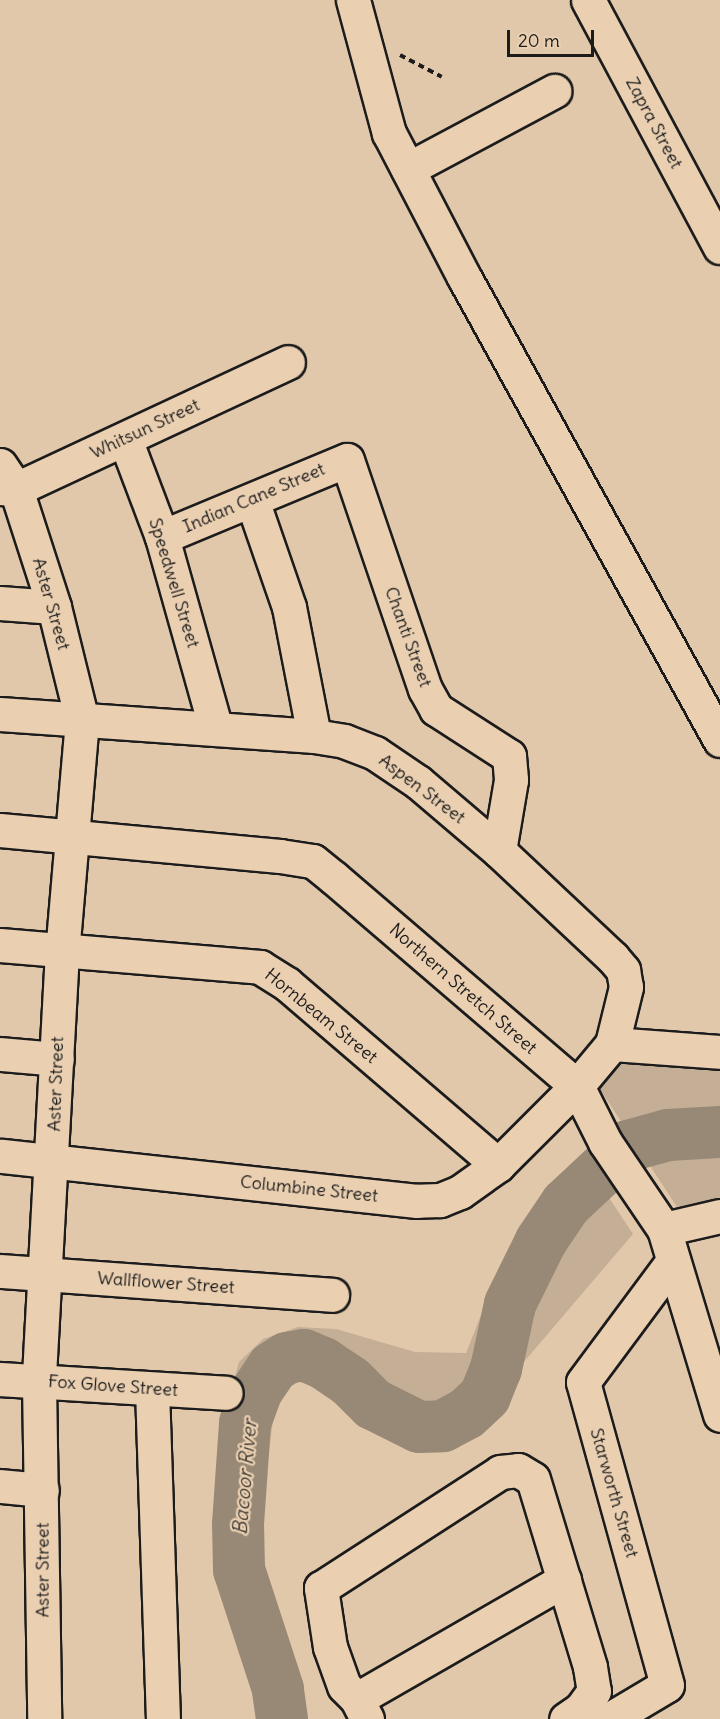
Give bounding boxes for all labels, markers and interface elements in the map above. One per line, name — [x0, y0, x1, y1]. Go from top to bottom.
scale bar — [510, 18, 597, 56]
text: 20 m — [518, 29, 560, 52]
street label: Zapra Street — [621, 74, 687, 172]
street label: Whitsun Street — [87, 394, 203, 464]
street label: Indian Cane Street — [180, 458, 328, 538]
street label: Speedwell Street — [144, 516, 204, 650]
street label: Aster Street — [28, 555, 74, 653]
street label: Chanti Street — [380, 584, 436, 690]
street label: Aspen Street — [375, 750, 469, 828]
street label: Northern Stretch Street — [385, 919, 541, 1059]
street label: Hornbeam Street — [260, 964, 382, 1068]
street label: Aster Street — [44, 1036, 68, 1132]
street label: Columbine Street — [239, 1171, 379, 1207]
street label: Wallflower Street — [97, 1267, 235, 1299]
street label: Fox Glove Street — [47, 1371, 179, 1401]
water label: Bacoor River — [227, 1418, 261, 1536]
street label: Starworth Street — [585, 1426, 643, 1560]
street label: Aster Street — [32, 1523, 54, 1617]

